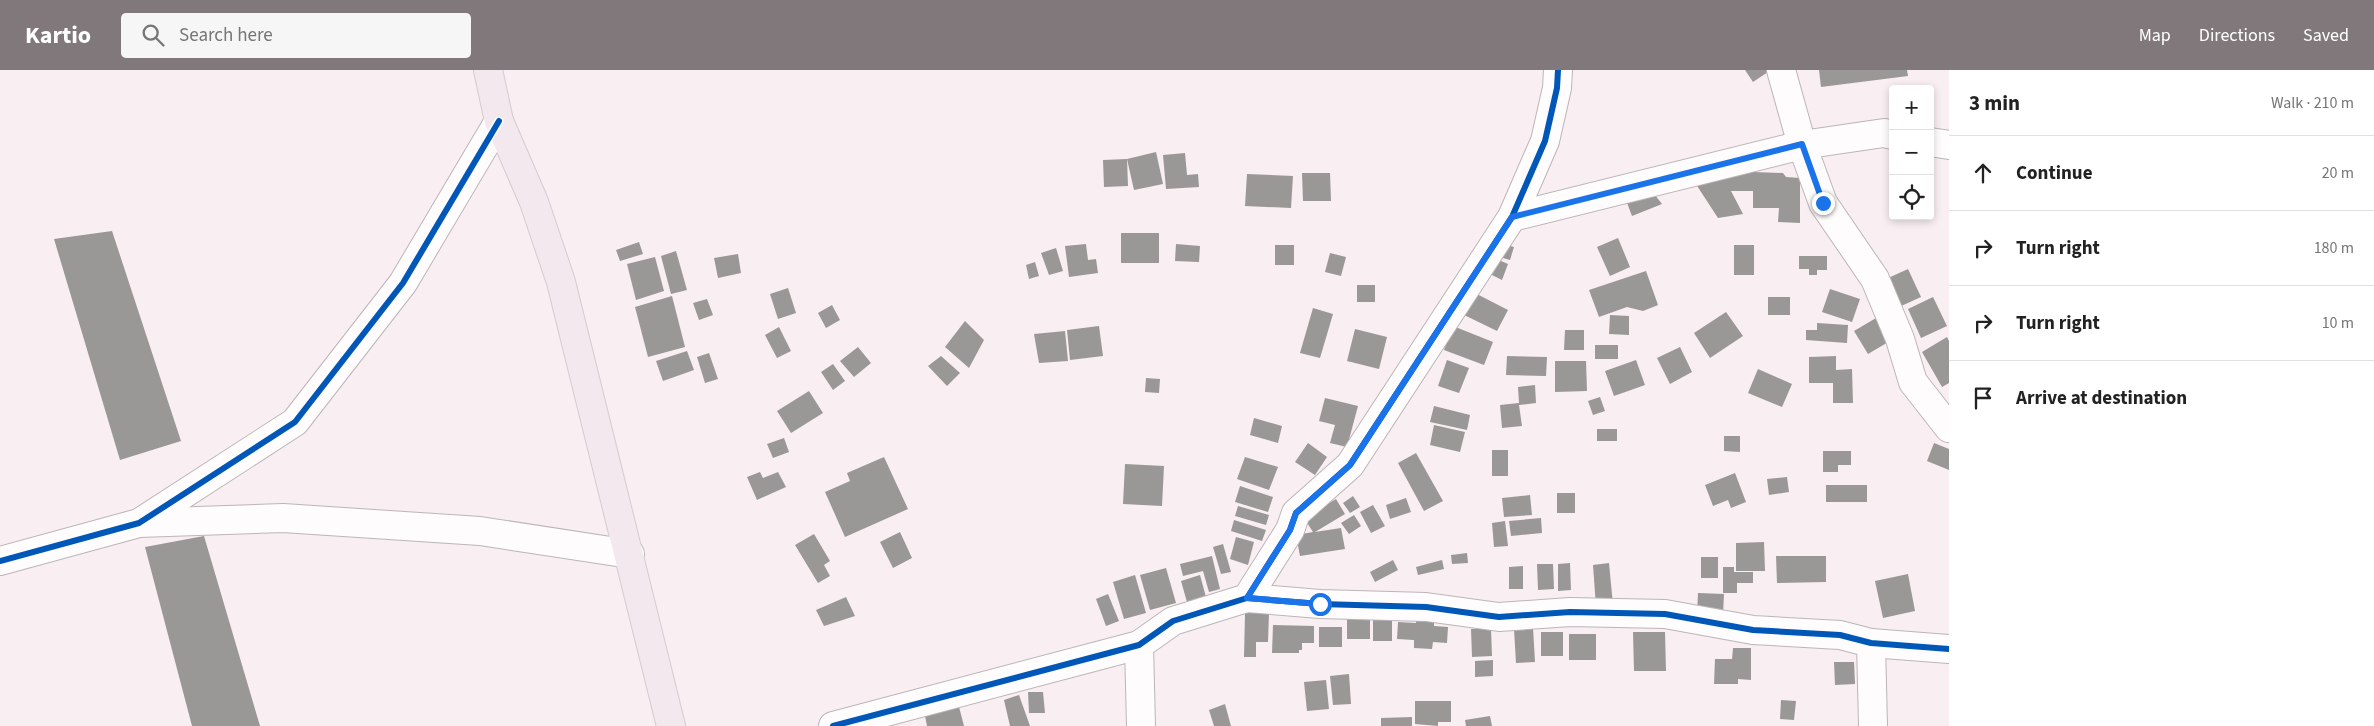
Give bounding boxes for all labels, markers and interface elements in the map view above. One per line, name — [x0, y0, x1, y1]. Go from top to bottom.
search box — [121, 13, 471, 58]
text: Kartio — [25, 18, 91, 53]
icon: search — [139, 21, 167, 49]
text: Search here — [179, 22, 273, 49]
text: Map — [2139, 23, 2171, 48]
text: Directions — [2199, 23, 2275, 48]
text: Saved — [2303, 23, 2349, 48]
map controls — [1889, 85, 1934, 220]
button: + — [1889, 85, 1934, 130]
text: 3 min — [1969, 88, 2020, 118]
text: Walk · 210 m — [2271, 92, 2354, 114]
button: − — [1889, 130, 1934, 175]
icon: ahead — [1969, 159, 1997, 187]
text: Continue — [2016, 160, 2093, 187]
text: 20 m — [2322, 162, 2354, 184]
button: locate — [1889, 175, 1934, 220]
route end — [1812, 192, 1835, 215]
icon: right — [1969, 234, 1997, 262]
text: Turn right — [2016, 235, 2100, 262]
text: 180 m — [2314, 237, 2354, 259]
icon: right — [1969, 309, 1997, 337]
text: Turn right — [2016, 310, 2100, 337]
text: 10 m — [2322, 312, 2354, 334]
icon: arrive — [1969, 384, 1997, 412]
text: Arrive at destination — [2016, 385, 2187, 412]
route start — [1309, 593, 1332, 616]

